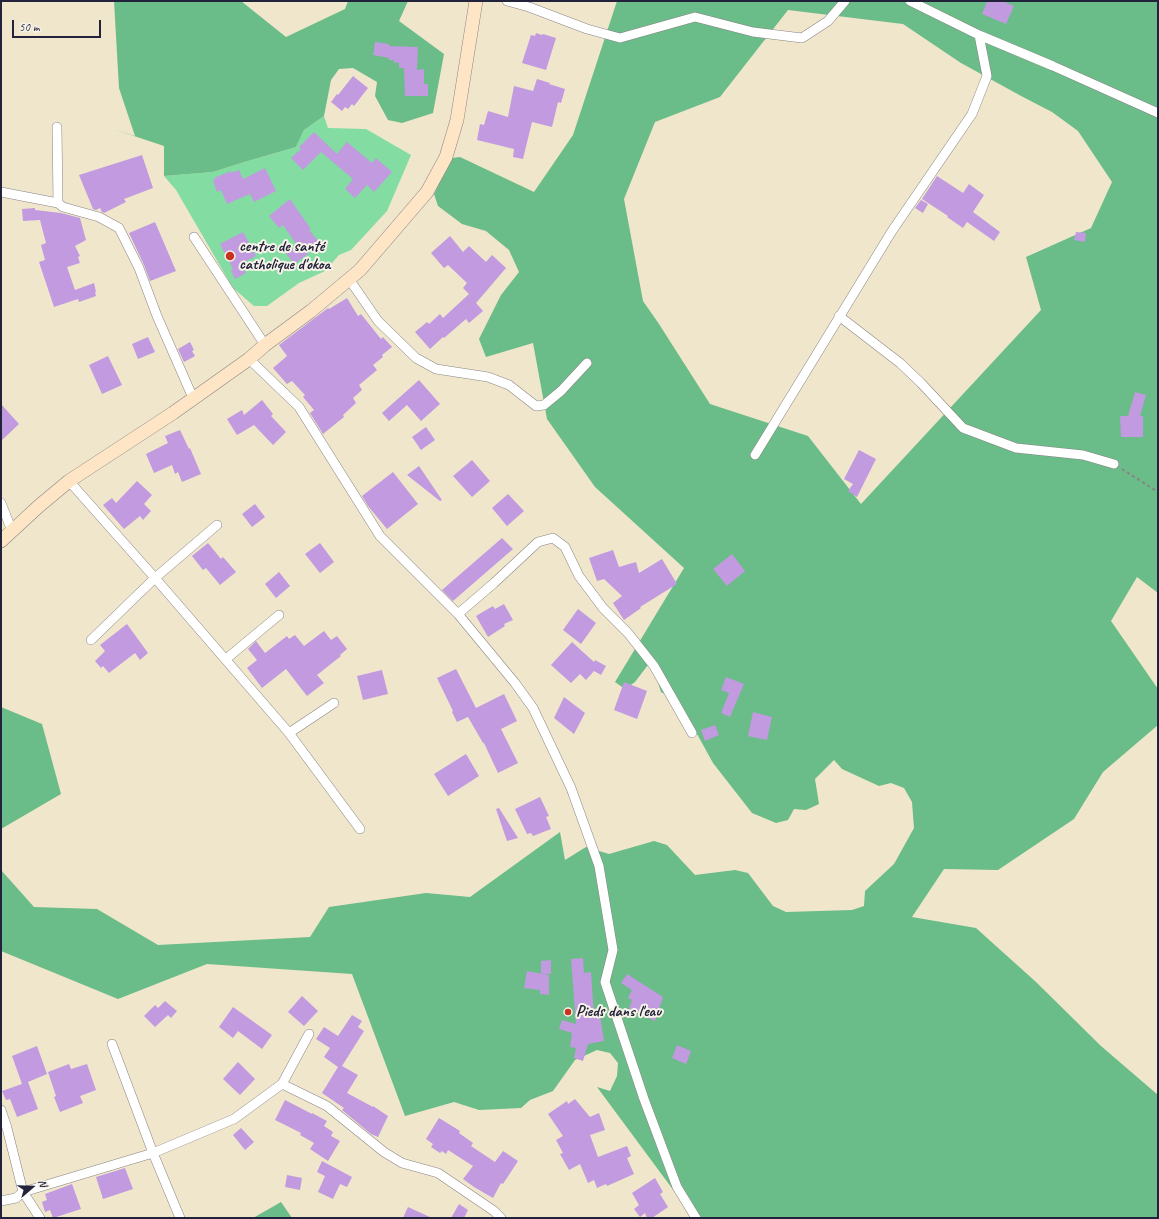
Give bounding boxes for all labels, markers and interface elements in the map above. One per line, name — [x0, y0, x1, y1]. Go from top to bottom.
scale bar — [14, 12, 103, 38]
text: 50 m — [19, 19, 39, 35]
place label: centre de santé catholique d'okoa — [239, 237, 330, 275]
marker: centre de santé catholique d'okoa — [224, 250, 236, 262]
place label: Pieds dans l'eau — [576, 1002, 661, 1022]
marker: Pieds dans l'eau — [563, 1007, 573, 1017]
north arrow — [12, 1167, 52, 1207]
text: N — [36, 1177, 51, 1188]

